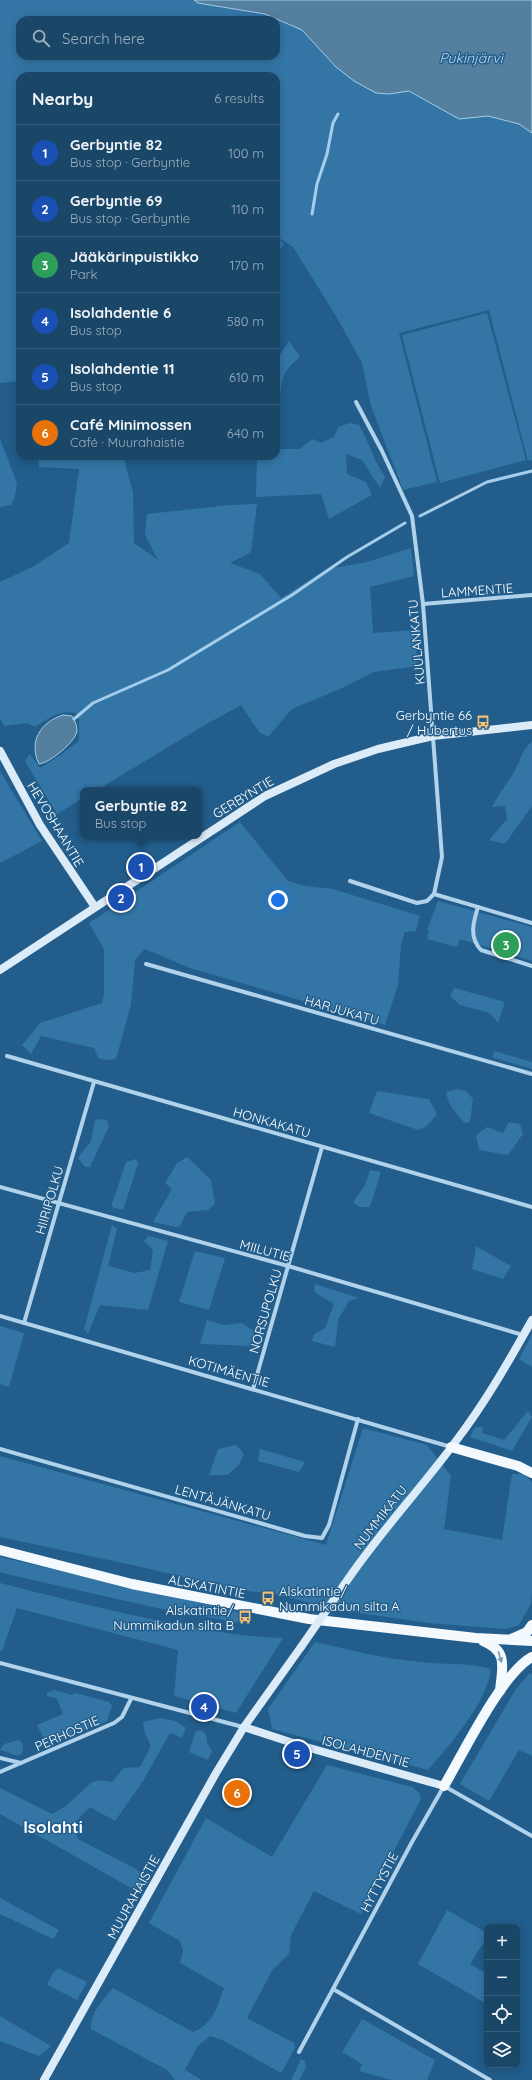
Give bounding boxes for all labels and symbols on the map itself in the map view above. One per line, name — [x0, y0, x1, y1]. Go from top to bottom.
water label: Pukinjärvi — [439, 49, 505, 67]
street label: LAMMENTIE — [440, 580, 514, 600]
street label: KUULANKATU — [404, 599, 428, 685]
place label: Gerbyntie 66 / Hubertus — [396, 707, 472, 738]
bus stop icon: Gerbyntie 66 / Hubertus — [475, 714, 491, 730]
street label: GERBYNTIE — [210, 772, 276, 822]
street label: HEVOSHAANTIE — [24, 778, 88, 870]
pin: 1 — [128, 852, 154, 882]
pin: 2 — [108, 883, 134, 913]
your location — [268, 890, 288, 910]
pin: 3 — [493, 930, 519, 960]
street label: HARJUKATU — [303, 992, 381, 1028]
street label: HONKAKATU — [232, 1103, 312, 1141]
street label: HIIRIPOLKU — [32, 1164, 66, 1236]
street label: MIILUTIE — [238, 1236, 292, 1264]
street label: NORSUPOLKU — [245, 1267, 285, 1355]
street label: KOTIMÄENTIE — [187, 1352, 271, 1390]
street label: LENTÄJÄNKATU — [173, 1481, 273, 1523]
street label: NUMMIKATU — [350, 1482, 410, 1552]
street label: ALSKATINTIE — [167, 1571, 247, 1601]
place label: Alskatintie/ Nummikadun silta A — [279, 1583, 400, 1614]
bus stop icon: Alskatintie/ Nummikadun silta A — [260, 1590, 276, 1606]
place label: Alskatintie/ Nummikadun silta B — [113, 1602, 234, 1633]
bus stop icon: Alskatintie/ Nummikadun silta B — [237, 1609, 253, 1625]
one-way arrow — [498, 1651, 504, 1664]
pin: 4 — [191, 1692, 217, 1722]
street label: PERHOSTIE — [32, 1712, 102, 1754]
street label: ISOLAHDENTIE — [321, 1732, 411, 1770]
pin: 5 — [284, 1739, 310, 1769]
pin: 6 — [224, 1778, 250, 1808]
district label: Isolahti — [23, 1816, 83, 1837]
street label: HYTTYSTIE — [357, 1849, 401, 1915]
street label: MUURAHAISTIE — [103, 1852, 163, 1942]

